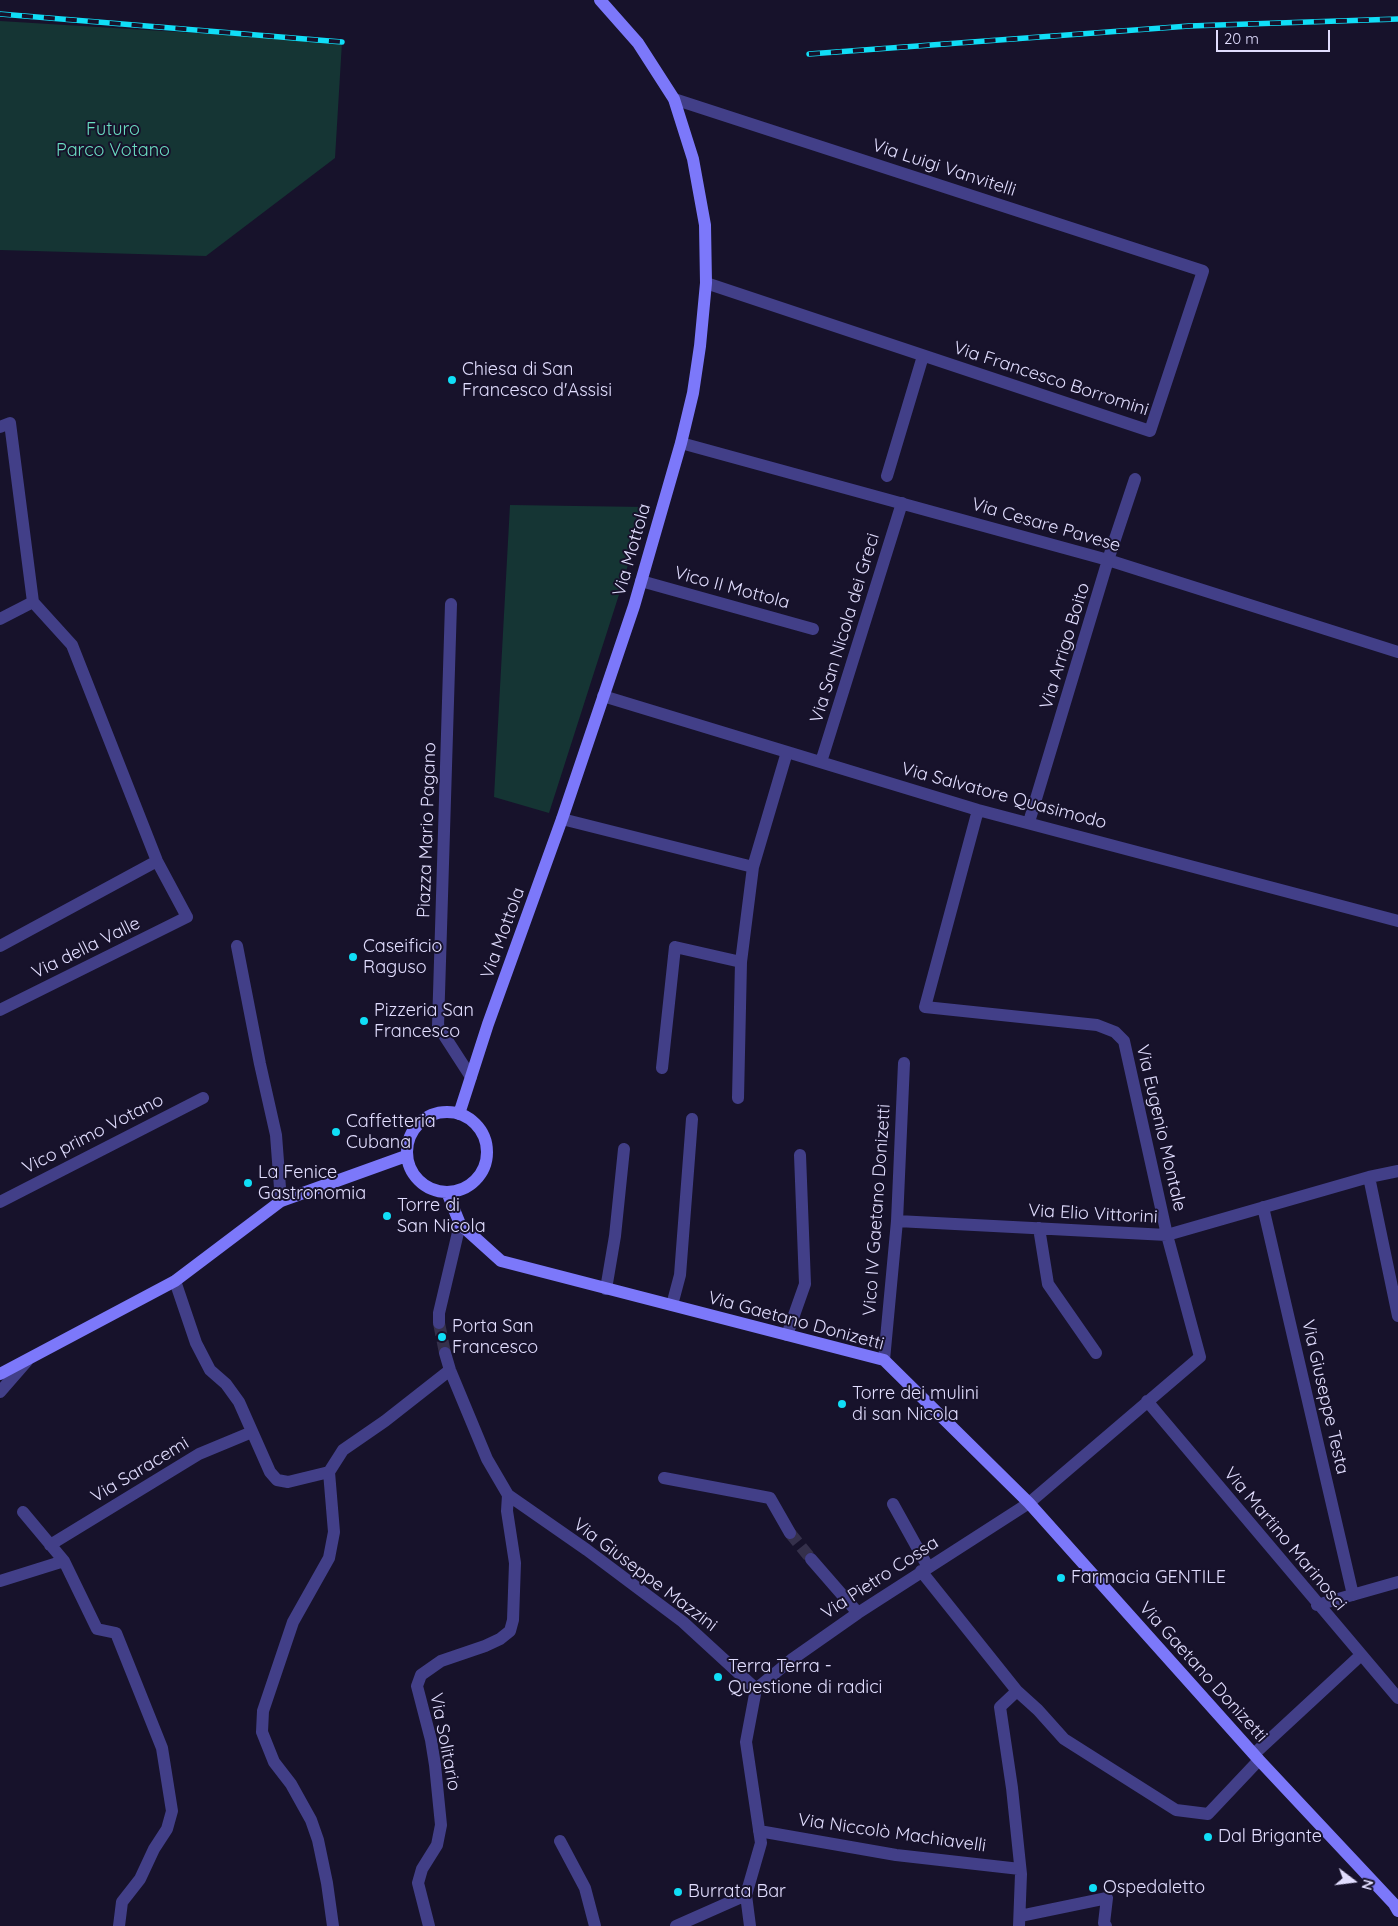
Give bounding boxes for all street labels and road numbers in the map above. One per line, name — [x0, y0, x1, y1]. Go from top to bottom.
street label: Via Luigi Vanvitelli — [869, 135, 1019, 201]
street label: Via Francesco Borromini — [951, 337, 1151, 421]
street label: Via Cesare Pavese — [969, 493, 1123, 557]
street label: Via Mottola — [608, 501, 656, 599]
street label: Via San Nicola dei Greci — [806, 530, 884, 726]
street label: Vico II Mottola — [672, 562, 792, 614]
street label: Via Arrigo Boito — [1036, 580, 1094, 712]
street label: Piazza Mario Pagano — [413, 742, 441, 918]
street label: Via Salvatore Quasimodo — [899, 758, 1109, 834]
street label: Via Mottola — [477, 884, 529, 982]
street label: Via della Valle — [28, 912, 144, 984]
street label: Via Eugenio Montale — [1131, 1043, 1191, 1213]
street label: Vico primo Votano — [19, 1089, 167, 1179]
street label: Vico IV Gaetano Donizetti — [859, 1103, 895, 1317]
street label: Via Elio Vittorini — [1028, 1200, 1158, 1228]
street label: Via Gaetano Donizetti — [706, 1287, 886, 1355]
street label: Via Giuseppe Testa — [1297, 1318, 1353, 1476]
street label: Via Saracemi — [87, 1432, 193, 1508]
street label: Via Martino Marinosci — [1219, 1463, 1351, 1615]
street label: Via Giuseppe Mazzini — [569, 1514, 721, 1636]
street label: Via Pietro Cossa — [817, 1532, 943, 1624]
street label: Via Gaetano Donizetti — [1134, 1597, 1272, 1747]
street label: Via Solitario — [425, 1691, 465, 1793]
street label: Via Niccolò Machiavelli — [797, 1809, 987, 1857]

